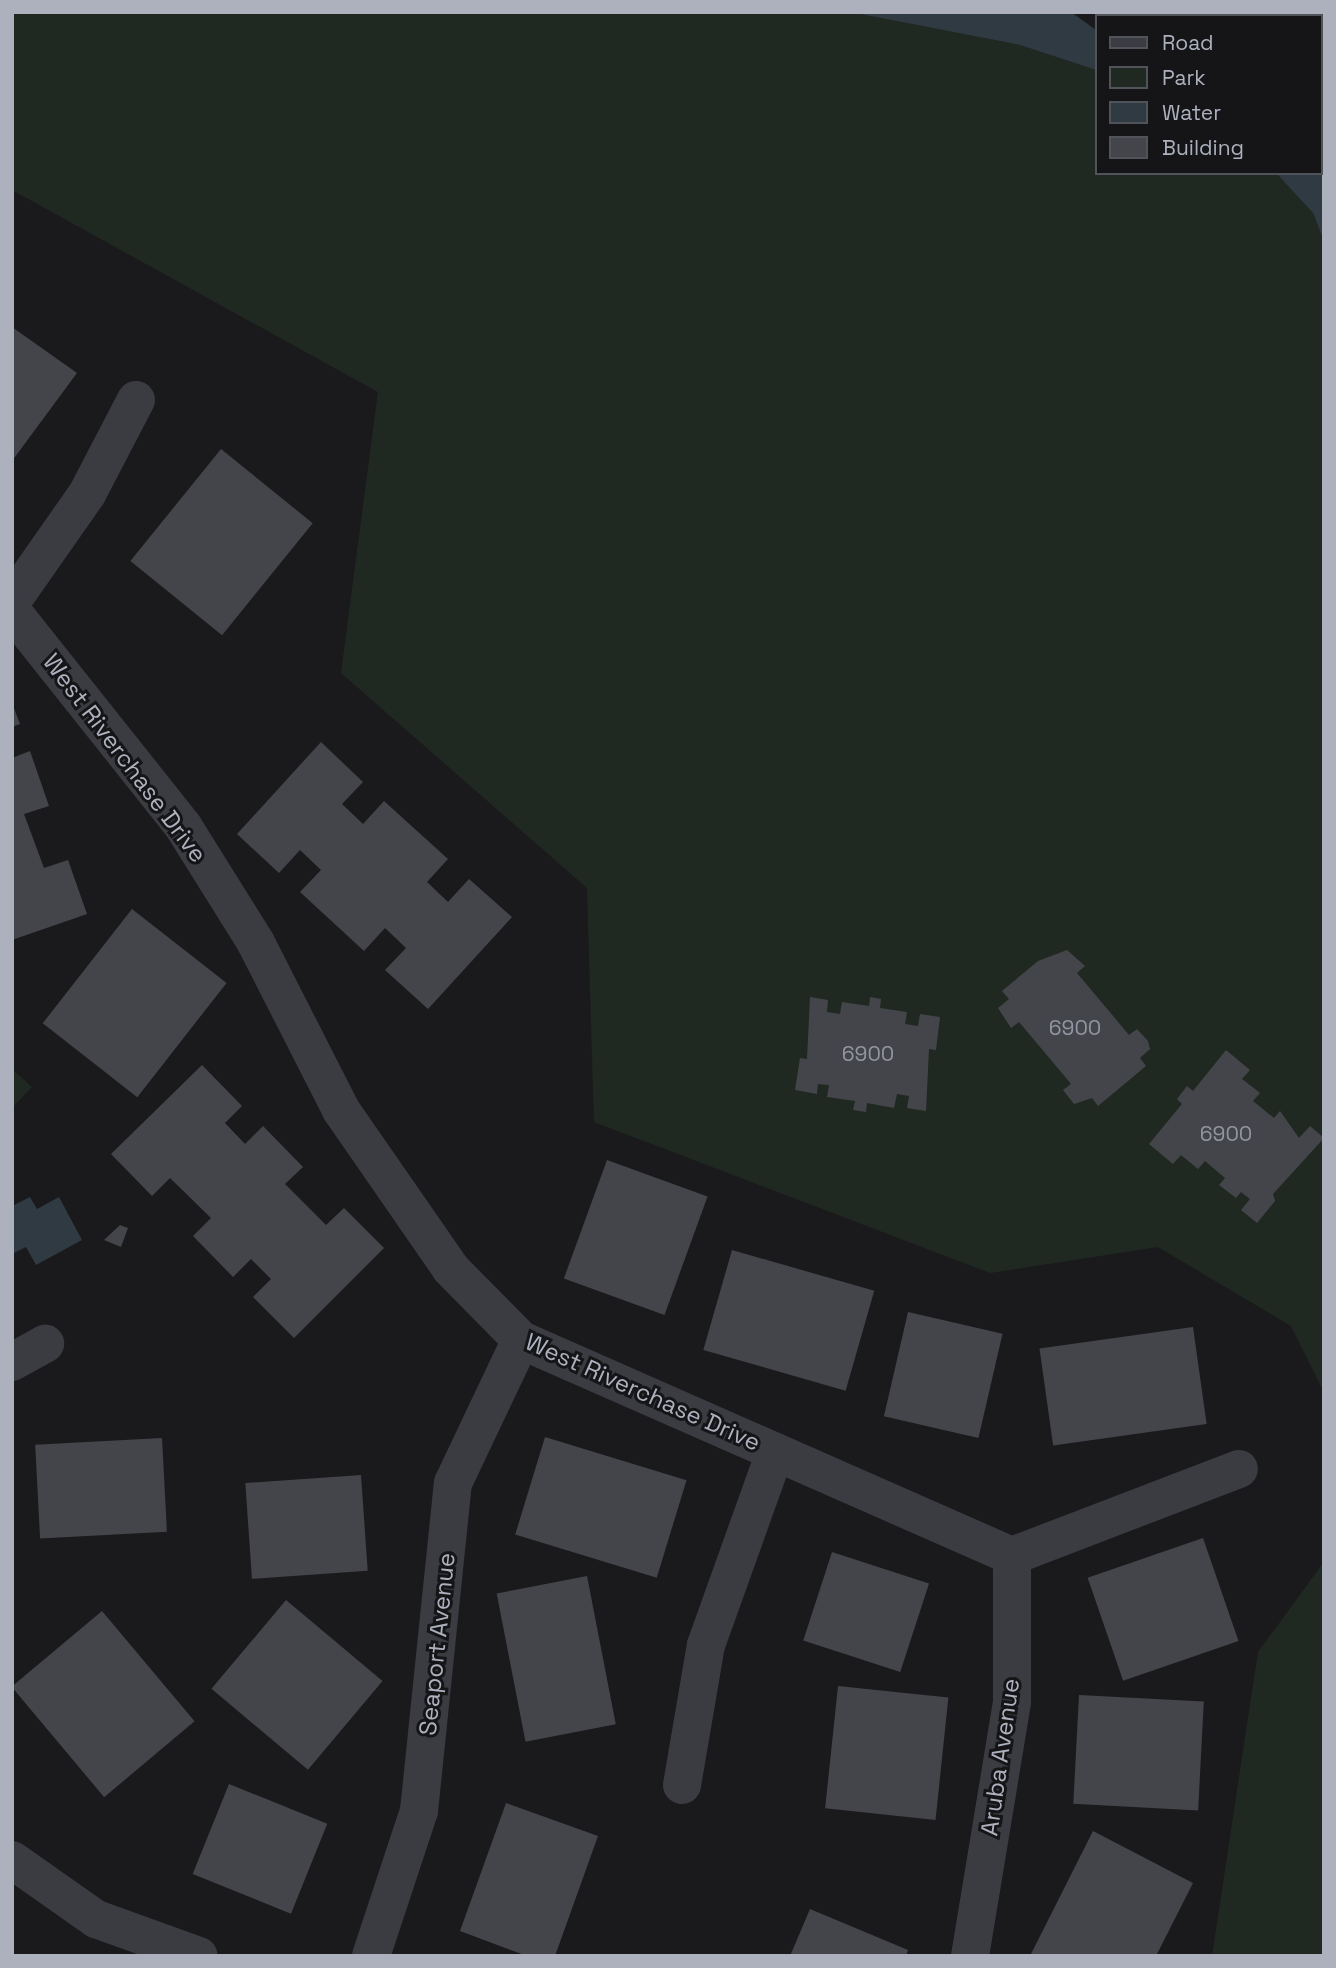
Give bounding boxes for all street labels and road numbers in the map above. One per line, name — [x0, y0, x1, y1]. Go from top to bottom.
street label: West Riverchase Drive — [37, 648, 213, 868]
street label: West Riverchase Drive — [521, 1327, 765, 1457]
street label: Seaport Avenue — [413, 1551, 461, 1737]
street label: Aruba Avenue — [975, 1676, 1025, 1838]

